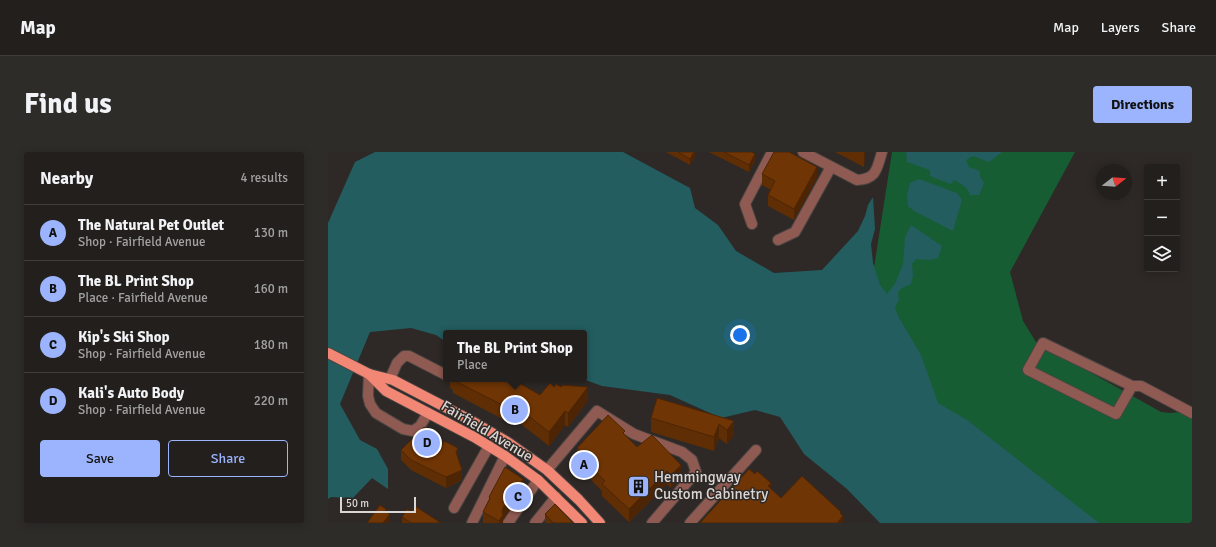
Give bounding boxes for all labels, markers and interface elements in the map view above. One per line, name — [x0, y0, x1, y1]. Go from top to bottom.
text: Map — [20, 16, 56, 40]
text: Map — [1053, 19, 1079, 36]
text: Layers — [1101, 19, 1140, 36]
text: Share — [1162, 19, 1196, 36]
button: Directions — [1093, 86, 1192, 123]
text: Find us — [24, 87, 112, 121]
north arrow — [1096, 164, 1132, 200]
map controls — [1144, 164, 1180, 272]
button: + — [1144, 164, 1180, 200]
text: Nearby — [40, 168, 93, 189]
text: 4 results — [240, 170, 288, 186]
button: − — [1144, 200, 1180, 236]
text: The Natural Pet Outlet — [78, 216, 224, 234]
text: A — [49, 225, 57, 241]
text: 130 m — [254, 225, 288, 241]
text: Shop · Fairfield Avenue — [78, 234, 206, 250]
button: layers — [1144, 236, 1180, 272]
text: The BL Print Shop — [78, 272, 194, 290]
text: B — [49, 281, 57, 297]
text: 160 m — [254, 281, 288, 297]
text: Place · Fairfield Avenue — [78, 290, 208, 306]
your location — [730, 325, 750, 345]
text: Kip's Ski Shop — [78, 328, 170, 346]
popup — [443, 330, 587, 382]
text: C — [49, 337, 57, 353]
text: 180 m — [254, 337, 288, 353]
text: The BL Print Shop — [457, 339, 573, 357]
text: Shop · Fairfield Avenue — [78, 346, 206, 362]
text: Place — [457, 357, 487, 373]
text: Kali's Auto Body — [78, 384, 184, 402]
text: D — [49, 393, 57, 409]
text: 220 m — [254, 393, 288, 409]
pin: B — [502, 395, 528, 425]
street label: Fairfield Avenue — [438, 397, 536, 465]
text: Shop · Fairfield Avenue — [78, 402, 206, 418]
pin: D — [414, 428, 440, 458]
button: Save — [40, 440, 160, 477]
button: Share — [168, 440, 288, 477]
pin: A — [571, 450, 597, 480]
place label: Hemmingway Custom Cabinetry — [654, 468, 768, 503]
building icon: Hemmingway Custom Cabinetry — [625, 473, 651, 499]
pin: C — [505, 482, 531, 512]
scale bar — [340, 495, 416, 514]
text: 50 m — [346, 497, 369, 510]

